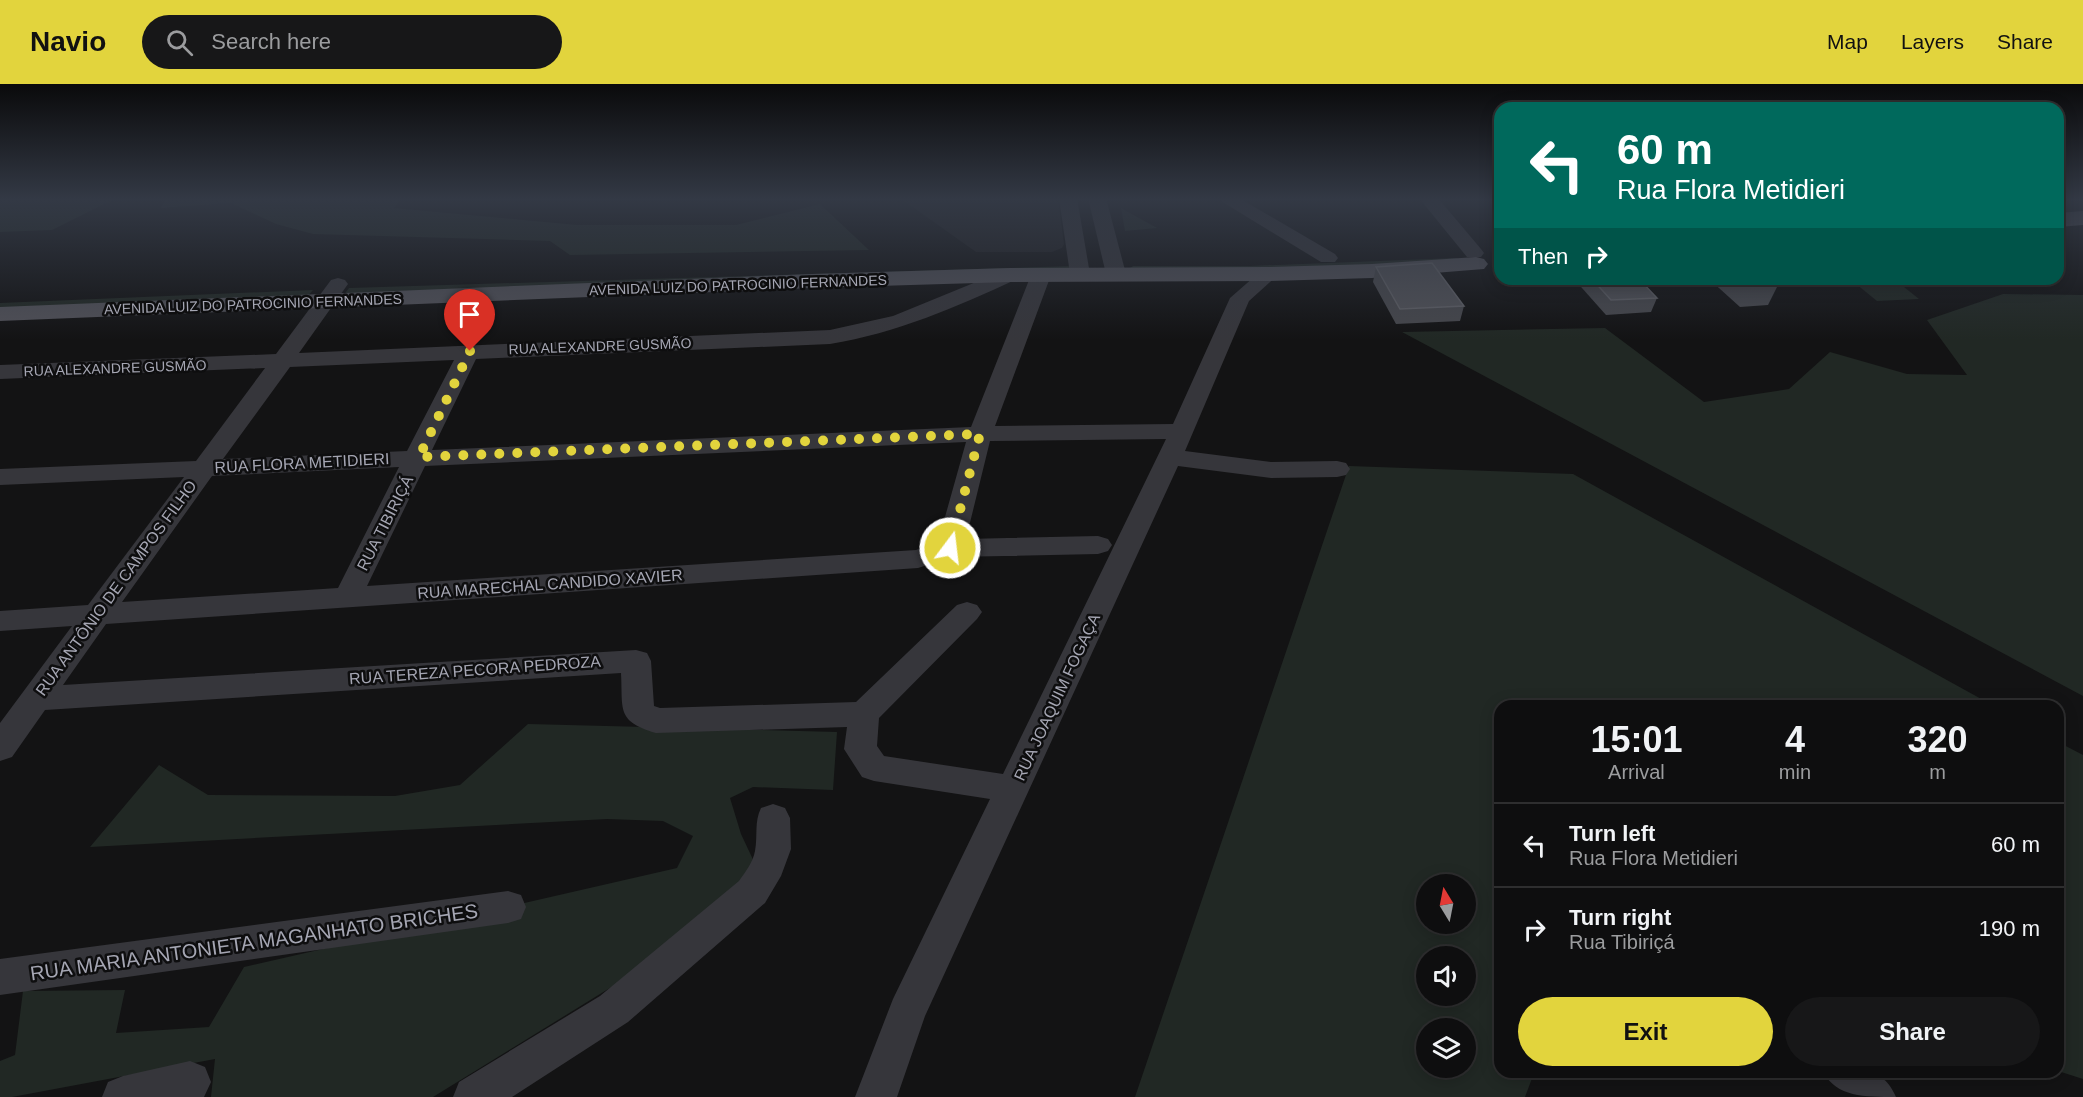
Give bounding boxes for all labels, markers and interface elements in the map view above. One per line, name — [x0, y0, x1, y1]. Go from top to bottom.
search box — [142, 15, 562, 69]
text: Navio — [30, 26, 106, 57]
icon: search — [163, 26, 196, 59]
text: Search here — [211, 29, 331, 54]
text: Map — [1827, 30, 1868, 53]
text: Layers — [1901, 30, 1964, 53]
text: Share — [1997, 30, 2053, 53]
icon: left — [1518, 126, 1596, 204]
text: 60 m — [1617, 126, 1713, 173]
text: Rua Flora Metidieri — [1617, 175, 1845, 205]
icon: right — [1580, 240, 1613, 273]
text: Then — [1518, 244, 1568, 269]
street label: AVENIDA LUIZ DO PATROCINIO FERNANDES — [589, 272, 887, 298]
pin — [444, 289, 495, 351]
street label: AVENIDA LUIZ DO PATROCINIO FERNANDES — [104, 291, 402, 317]
icon: arrive — [453, 298, 486, 331]
street label: RUA ALEXANDRE GUSMÃO — [508, 335, 692, 357]
street label: RUA ALEXANDRE GUSMÃO — [23, 357, 207, 379]
street label: RUA FLORA METIDIERI — [214, 450, 390, 476]
street label: RUA TIBIRIÇÁ — [353, 472, 416, 573]
street label: RUA ANTÔNIO DE CAMPOS FILHO — [31, 477, 200, 699]
position arrow — [918, 516, 982, 580]
street label: RUA MARECHAL CANDIDO XAVIER — [417, 566, 683, 602]
street label: RUA JOAQUIM FOGAÇA — [1011, 611, 1103, 783]
street label: RUA TEREZA PECORA PEDROZA — [349, 653, 602, 687]
text: 15:01 — [1590, 719, 1682, 760]
text: 4 — [1785, 719, 1805, 760]
text: 320 — [1907, 719, 1968, 760]
text: Arrival — [1608, 761, 1665, 783]
text: min — [1779, 761, 1811, 783]
text: m — [1929, 761, 1946, 783]
text: Turn left — [1569, 821, 1655, 846]
icon: left — [1518, 829, 1551, 862]
text: 60 m — [1991, 832, 2040, 857]
text: Rua Flora Metidieri — [1569, 847, 1738, 869]
north arrow — [1416, 874, 1476, 934]
map controls — [1416, 874, 1476, 1078]
street label: RUA MARIA ANTONIETA MAGANHATO BRICHES — [29, 900, 479, 984]
text: Turn right — [1569, 905, 1671, 930]
icon: right — [1518, 913, 1551, 946]
text: 190 m — [1979, 916, 2040, 941]
text: Rua Tibiriçá — [1569, 931, 1675, 953]
button: sound — [1416, 946, 1476, 1006]
button: Exit — [1518, 997, 1773, 1066]
button: Share — [1785, 997, 2040, 1066]
button: layers — [1416, 1018, 1476, 1078]

